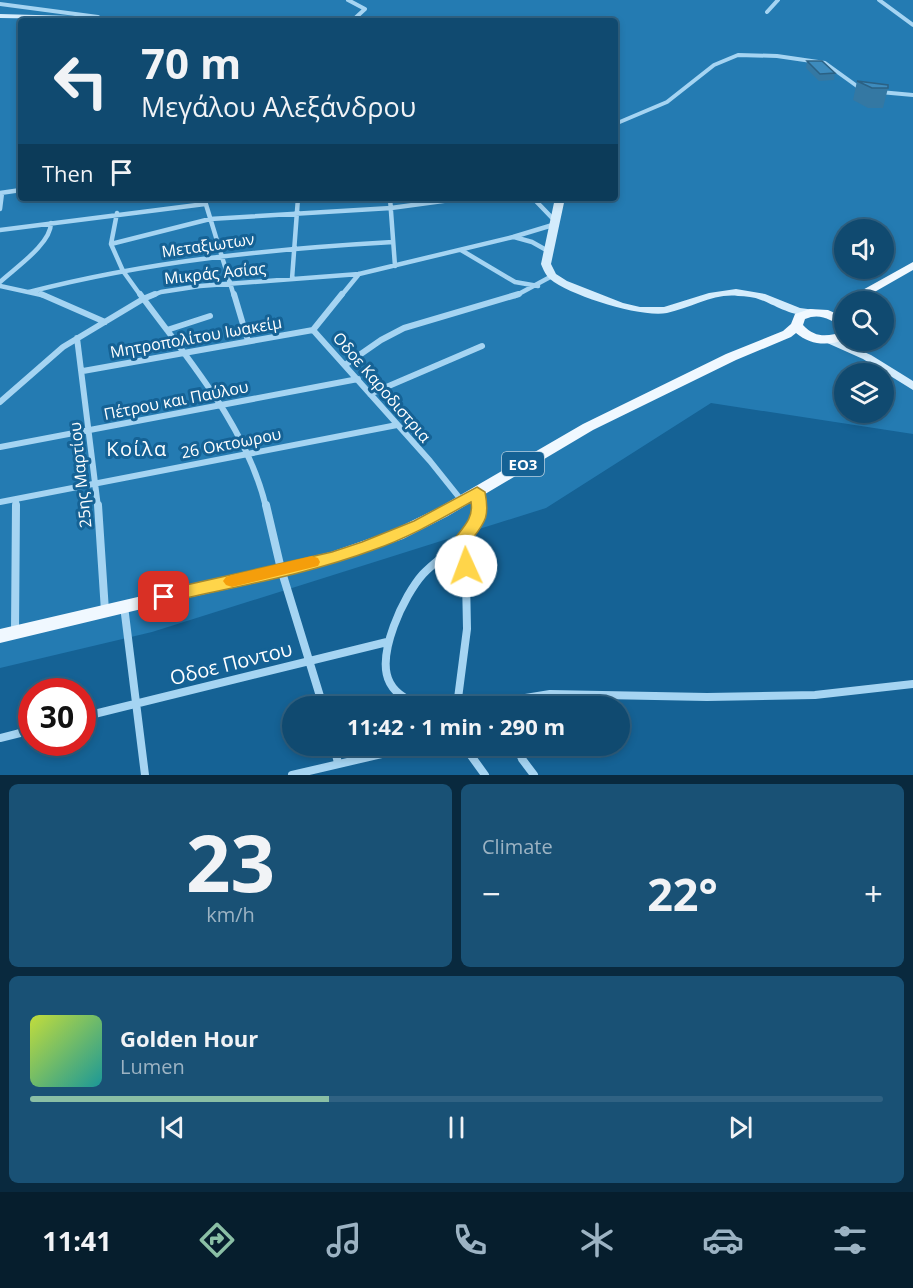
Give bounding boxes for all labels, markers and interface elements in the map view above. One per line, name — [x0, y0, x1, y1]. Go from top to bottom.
text: 70 m — [141, 34, 241, 91]
icon: left — [42, 42, 120, 120]
text: Μεγάλου Αλεξάνδρου — [141, 88, 416, 125]
icon: arrive — [105, 156, 138, 189]
text: Then — [42, 158, 93, 188]
map controls — [834, 219, 894, 423]
button: sound — [834, 219, 894, 279]
street label: Μεταξιωτων — [160, 228, 256, 262]
street label: Μικράς Ασίας — [163, 257, 267, 289]
button: search — [834, 291, 894, 351]
street label: Μητροπολίτου Ιωακείμ — [108, 311, 284, 363]
street label: Oδοε Καροδιστρια — [328, 327, 436, 447]
button: layers — [834, 363, 894, 423]
street label: Πέτρου και Παύλου — [102, 375, 250, 425]
street label: 25ης Μαρτίου — [64, 421, 96, 529]
street label: 26 Οκτοωρου — [179, 422, 283, 464]
district label: Κοίλα — [106, 435, 168, 462]
road number: ΕΟ3 — [502, 452, 544, 476]
position arrow — [434, 534, 498, 598]
pin — [138, 571, 189, 622]
icon: arrive — [147, 580, 180, 613]
street label: Oδοε Ποντου — [167, 635, 295, 691]
speed limit sign: 30 — [18, 678, 96, 756]
text: 11:42 · 1 min · 290 m — [347, 711, 565, 741]
text: 23 — [186, 809, 275, 915]
text: Climate — [482, 833, 553, 860]
text: 22° — [647, 863, 718, 924]
text: − — [482, 871, 501, 916]
text: + — [864, 871, 883, 916]
text: km/h — [206, 901, 255, 928]
text: Golden Hour — [120, 1023, 258, 1053]
text: Lumen — [120, 1053, 185, 1080]
icon: previous — [156, 1111, 189, 1144]
icon: pause — [440, 1111, 473, 1144]
icon: next — [724, 1111, 757, 1144]
icon: directions — [196, 1219, 238, 1261]
icon: music — [323, 1219, 365, 1261]
icon: phone — [449, 1219, 491, 1261]
icon: climate — [576, 1219, 618, 1261]
icon: car — [702, 1219, 744, 1261]
icon: filters — [829, 1219, 871, 1261]
text: 11:41 — [42, 1222, 112, 1259]

